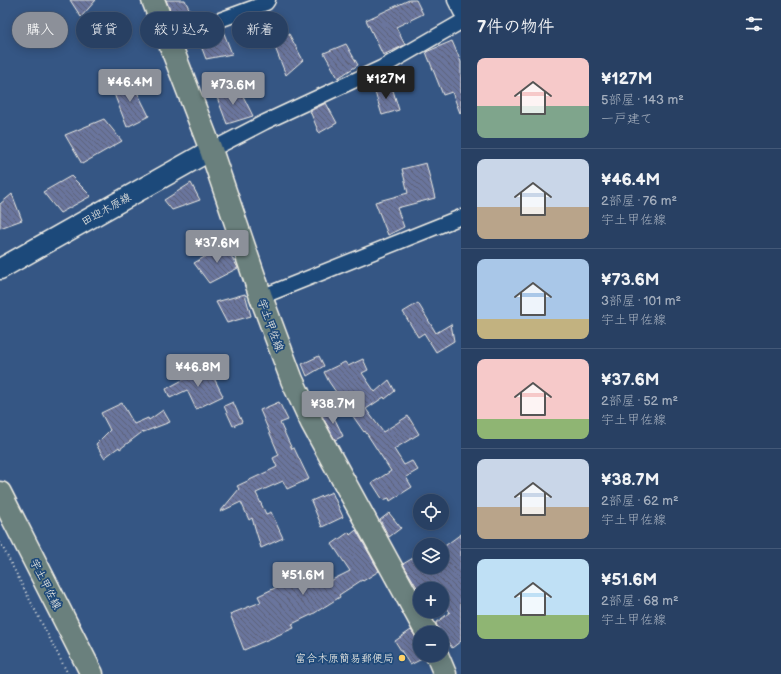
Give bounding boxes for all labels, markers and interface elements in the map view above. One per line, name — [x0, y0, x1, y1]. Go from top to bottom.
chip: 購入 — [12, 12, 68, 48]
chip: 賃貸 — [76, 12, 132, 48]
chip: 絞り込み — [140, 12, 224, 48]
chip: 新着 — [232, 12, 288, 48]
icon: filters — [743, 13, 765, 35]
text: 7件の物件 — [477, 17, 554, 37]
pin: ¥127M — [358, 66, 414, 100]
pin: ¥46.4M — [97, 69, 163, 103]
text: ¥127M — [601, 69, 652, 89]
text: ¥127M — [366, 71, 406, 87]
pin: ¥73.6M — [200, 72, 266, 106]
text: ¥46.4M — [107, 74, 153, 90]
icon: home — [509, 74, 557, 122]
text: ¥73.6M — [211, 77, 255, 93]
text: 5部屋 · 143 m² — [601, 92, 684, 108]
text: 一戸建て — [601, 111, 653, 127]
text: ¥46.4M — [601, 170, 660, 190]
icon: home — [509, 175, 557, 223]
street label: 田迎木原線 — [79, 190, 133, 228]
text: 2部屋 · 76 m² — [601, 193, 677, 209]
text: 宇土甲佐線 — [601, 212, 666, 228]
pin: ¥37.6M — [184, 230, 250, 264]
text: ¥37.6M — [195, 235, 239, 251]
text: ¥73.6M — [601, 270, 659, 290]
icon: home — [509, 275, 557, 323]
text: 3部屋 · 101 m² — [601, 293, 681, 309]
street label: 宇土甲佐線 — [255, 297, 286, 353]
text: 宇土甲佐線 — [601, 312, 666, 328]
pin: ¥46.8M — [165, 354, 231, 388]
text: ¥46.8M — [175, 359, 221, 375]
text: ¥37.6M — [601, 370, 659, 390]
icon: home — [509, 375, 557, 423]
pin: ¥38.7M — [300, 391, 366, 425]
text: 2部屋 · 52 m² — [601, 393, 678, 409]
text: ¥38.7M — [311, 396, 355, 412]
text: 宇土甲佐線 — [601, 412, 666, 428]
text: ¥38.7M — [601, 470, 659, 490]
icon: home — [509, 475, 557, 523]
text: 2部屋 · 62 m² — [601, 493, 679, 509]
map controls — [413, 494, 449, 662]
button: locate — [413, 494, 449, 530]
text: 宇土甲佐線 — [601, 512, 666, 528]
button: layers — [413, 538, 449, 574]
street label: 宇土甲佐線 — [27, 557, 64, 612]
pin: ¥51.6M — [270, 562, 336, 596]
text: ¥51.6M — [282, 567, 324, 583]
text: ¥51.6M — [601, 570, 657, 590]
icon: home — [509, 575, 557, 623]
button: + — [413, 582, 449, 618]
text: 2部屋 · 68 m² — [601, 593, 679, 609]
text: 宇土甲佐線 — [601, 612, 666, 628]
button: − — [413, 626, 449, 662]
place label: 富合木原簡易郵便局 — [295, 652, 394, 665]
marker: 富合木原簡易郵便局 — [397, 653, 407, 663]

